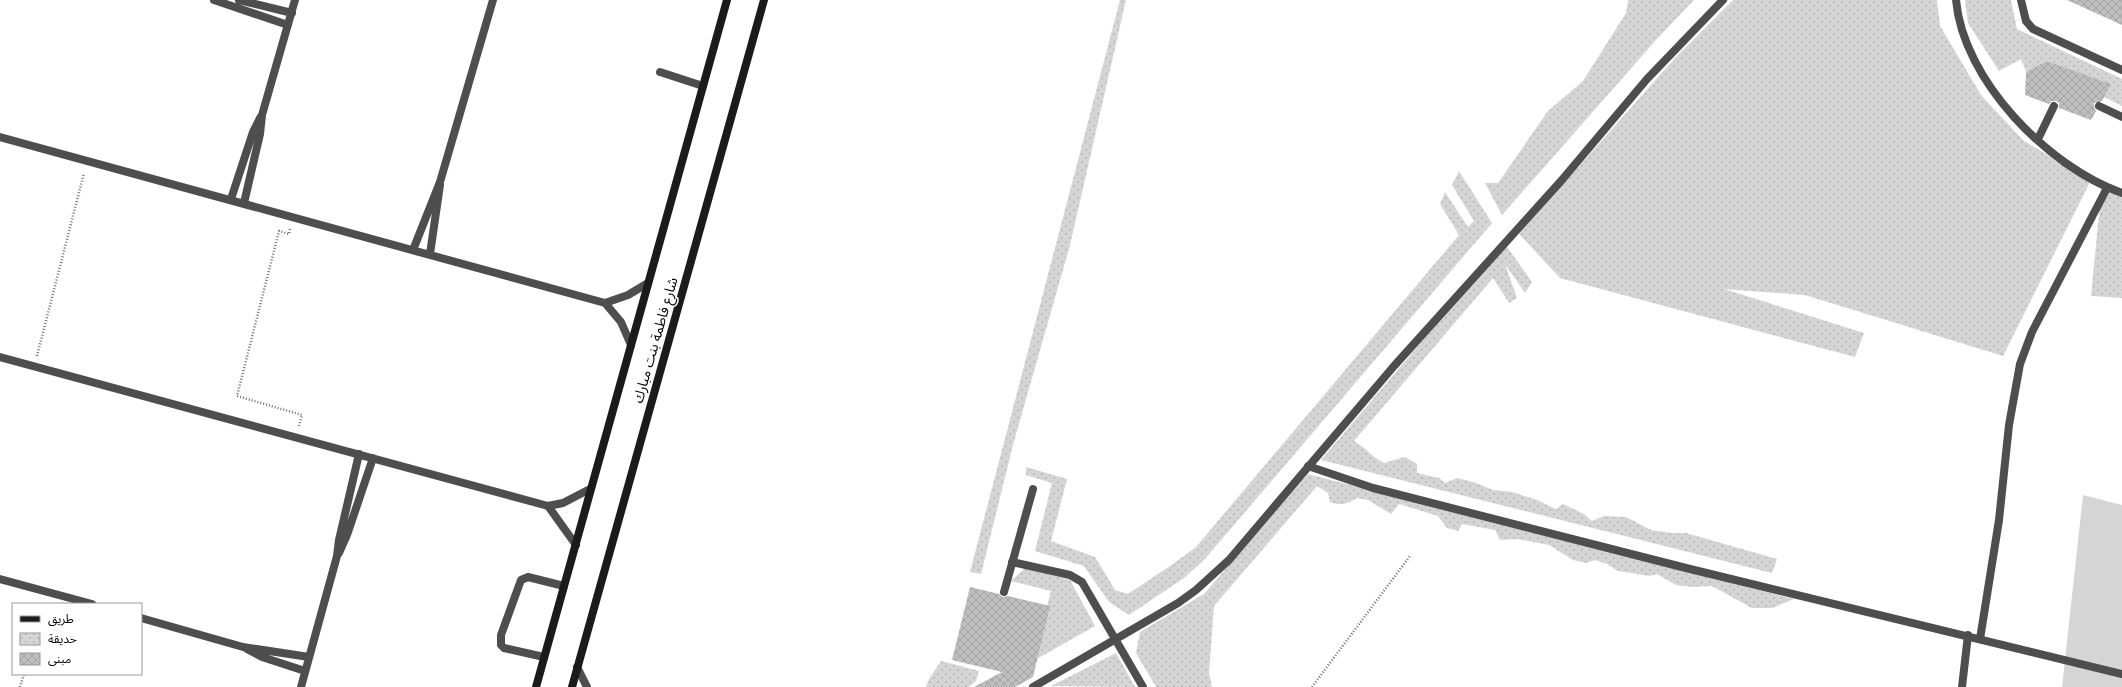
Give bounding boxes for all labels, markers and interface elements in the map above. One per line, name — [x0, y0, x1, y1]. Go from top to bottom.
street label: شارع فاطمة بنت مبارك — [628, 275, 683, 406]
legend — [12, 603, 142, 675]
text: طريق — [48, 611, 74, 627]
text: حديقة — [48, 631, 77, 647]
text: مبنى — [48, 651, 71, 667]

